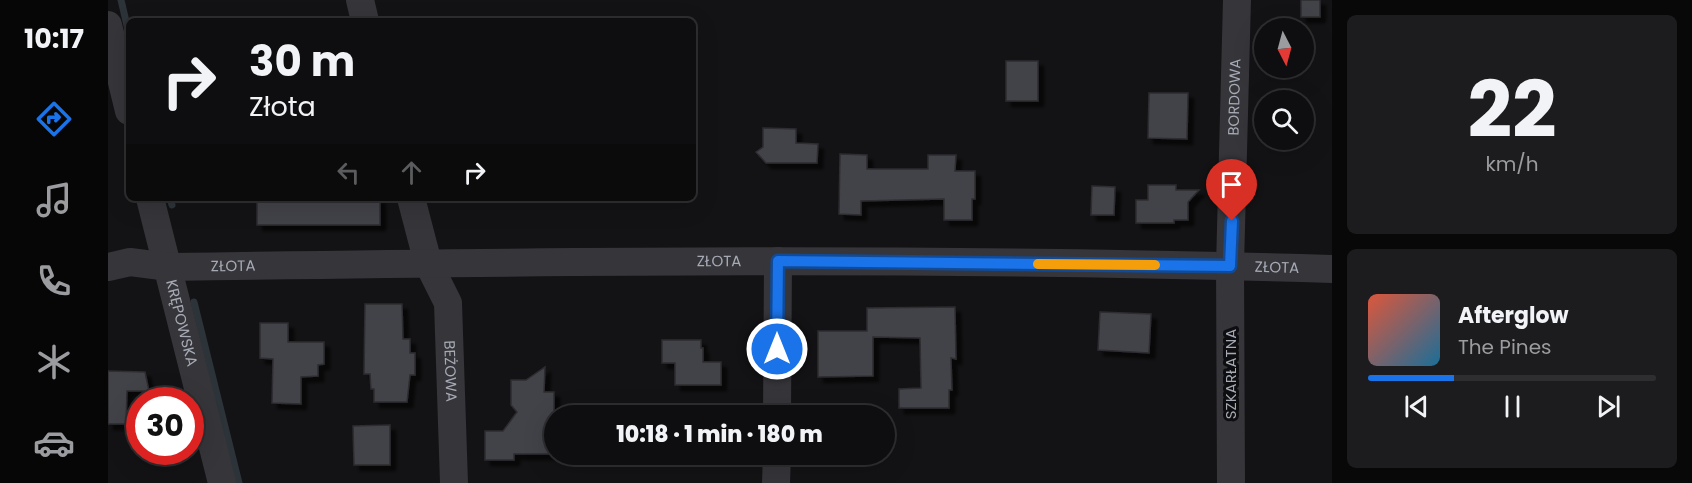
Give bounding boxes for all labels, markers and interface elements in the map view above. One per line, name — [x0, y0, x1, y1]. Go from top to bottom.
north arrow — [1254, 18, 1314, 78]
map controls — [1254, 18, 1314, 150]
text: 10:17 — [24, 20, 84, 57]
text: 30 m — [249, 32, 355, 91]
icon: right — [150, 42, 228, 120]
text: 22 — [1467, 55, 1557, 164]
street label: BORDOWA — [1222, 58, 1245, 136]
text: Złota — [249, 88, 316, 125]
button: search — [1254, 90, 1314, 150]
icon: directions — [33, 98, 75, 140]
text: km/h — [1485, 150, 1539, 178]
icon: left — [332, 156, 365, 189]
icon: ahead — [395, 156, 428, 189]
icon: right — [458, 156, 491, 189]
pin — [1206, 159, 1257, 221]
icon: arrive — [1215, 168, 1248, 201]
icon: music — [33, 179, 75, 221]
street label: ZŁOTA — [697, 250, 741, 271]
street label: ZŁOTA — [211, 255, 256, 276]
street label: ZŁOTA — [1254, 256, 1300, 278]
icon: phone — [33, 260, 75, 302]
street label: KRĘPOWSKA — [161, 277, 203, 369]
text: Afterglow — [1458, 300, 1569, 331]
position arrow — [745, 317, 809, 381]
street label: SZKARŁATNA — [1220, 329, 1241, 419]
text: The Pines — [1458, 333, 1552, 361]
street label: BEŻOWA — [439, 340, 462, 402]
icon: climate — [33, 341, 75, 383]
speed limit sign: 30 — [126, 387, 204, 465]
icon: previous — [1400, 390, 1433, 423]
icon: pause — [1496, 390, 1529, 423]
icon: next — [1592, 390, 1625, 423]
text: 10:18 · 1 min · 180 m — [616, 419, 823, 450]
icon: car — [33, 422, 75, 464]

